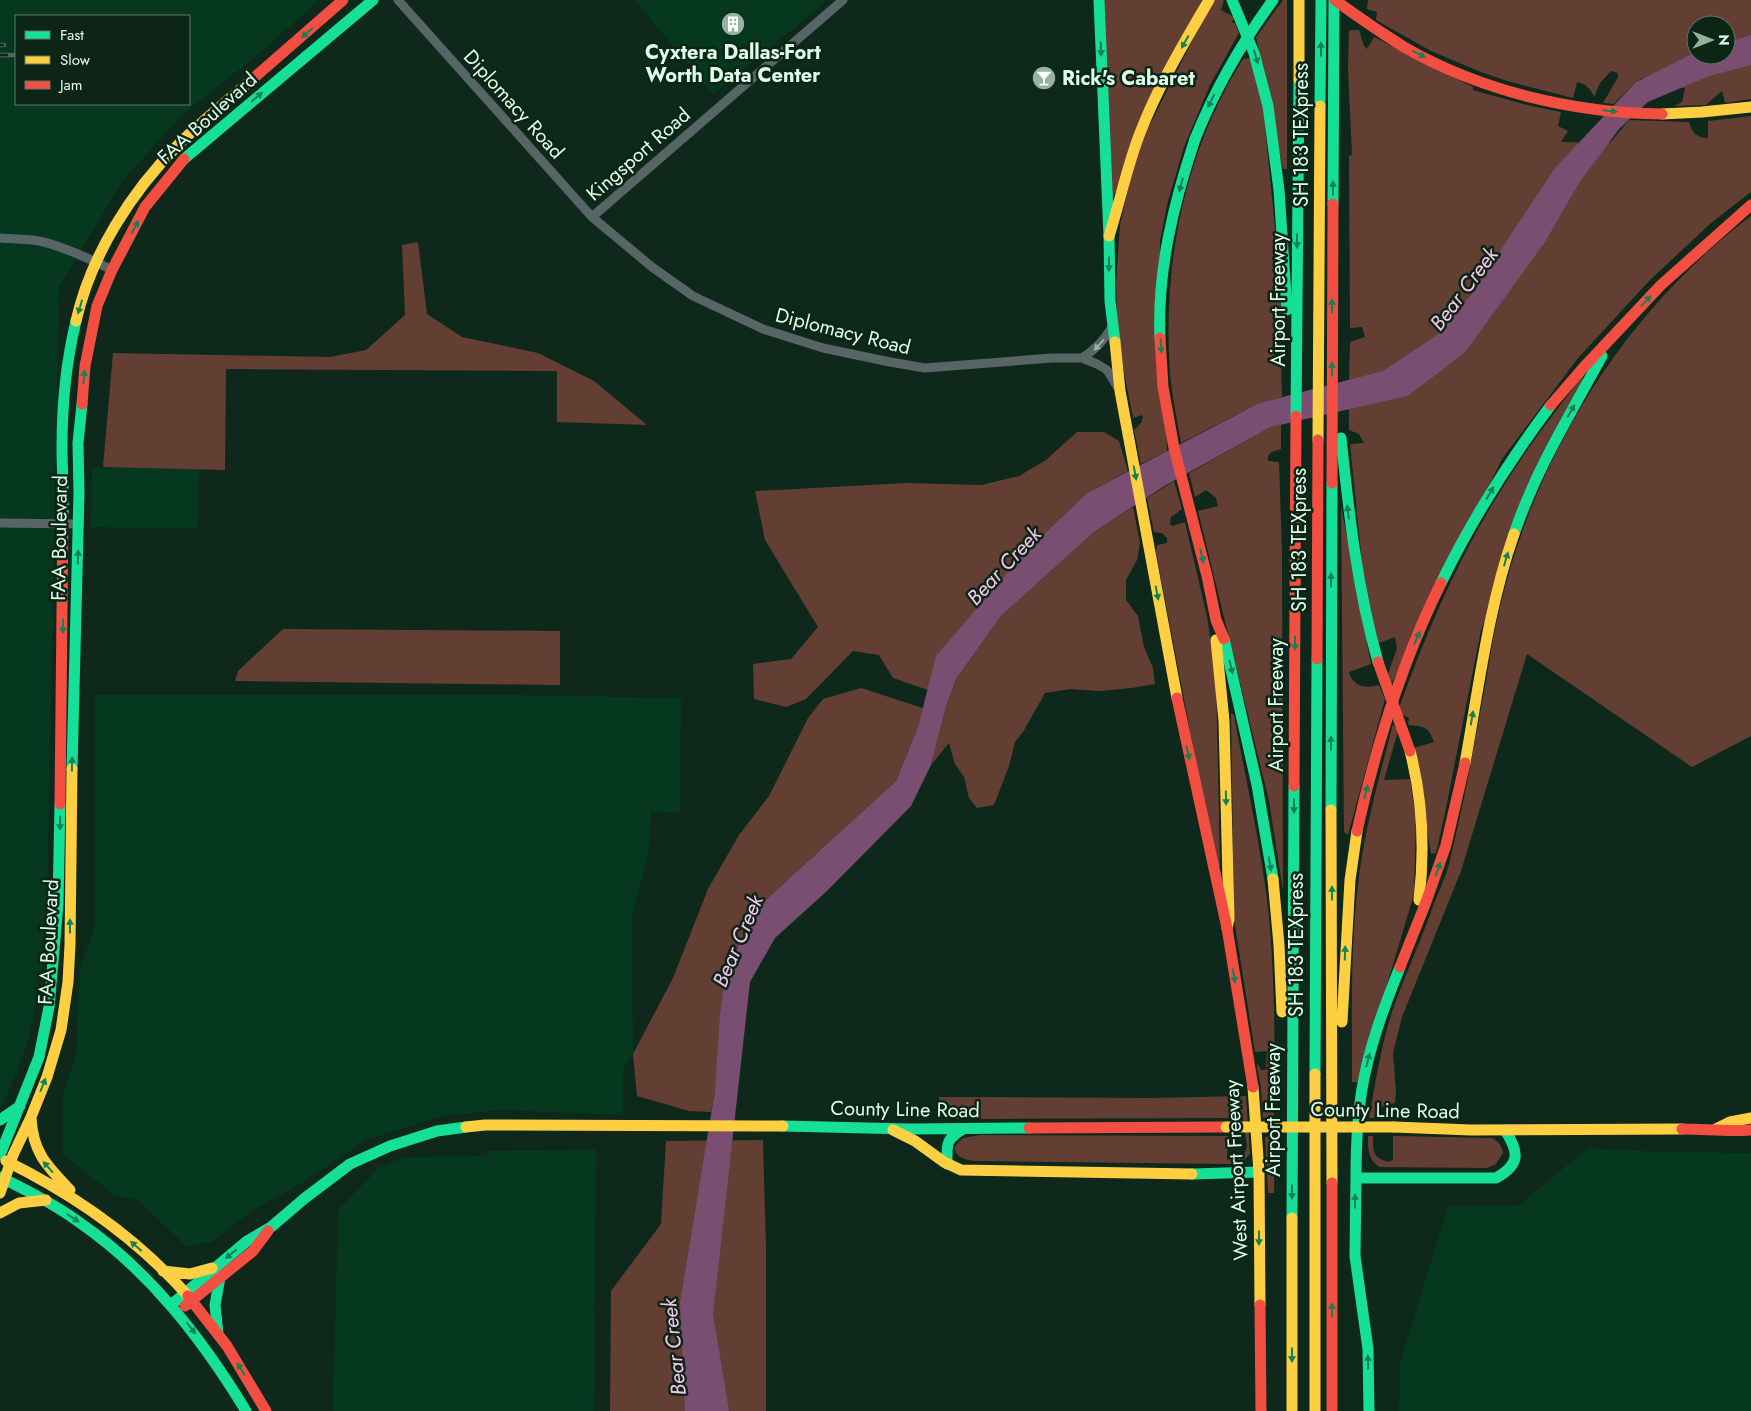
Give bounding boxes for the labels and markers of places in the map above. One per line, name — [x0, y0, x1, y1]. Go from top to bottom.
building icon: Cyxtera Dallas-Fort Worth Data Center — [720, 11, 746, 37]
place label: Cyxtera Dallas-Fort Worth Data Center — [645, 38, 822, 90]
place label: Rick's Cabaret — [1062, 64, 1195, 93]
bar icon: Rick's Cabaret — [1031, 65, 1057, 91]

